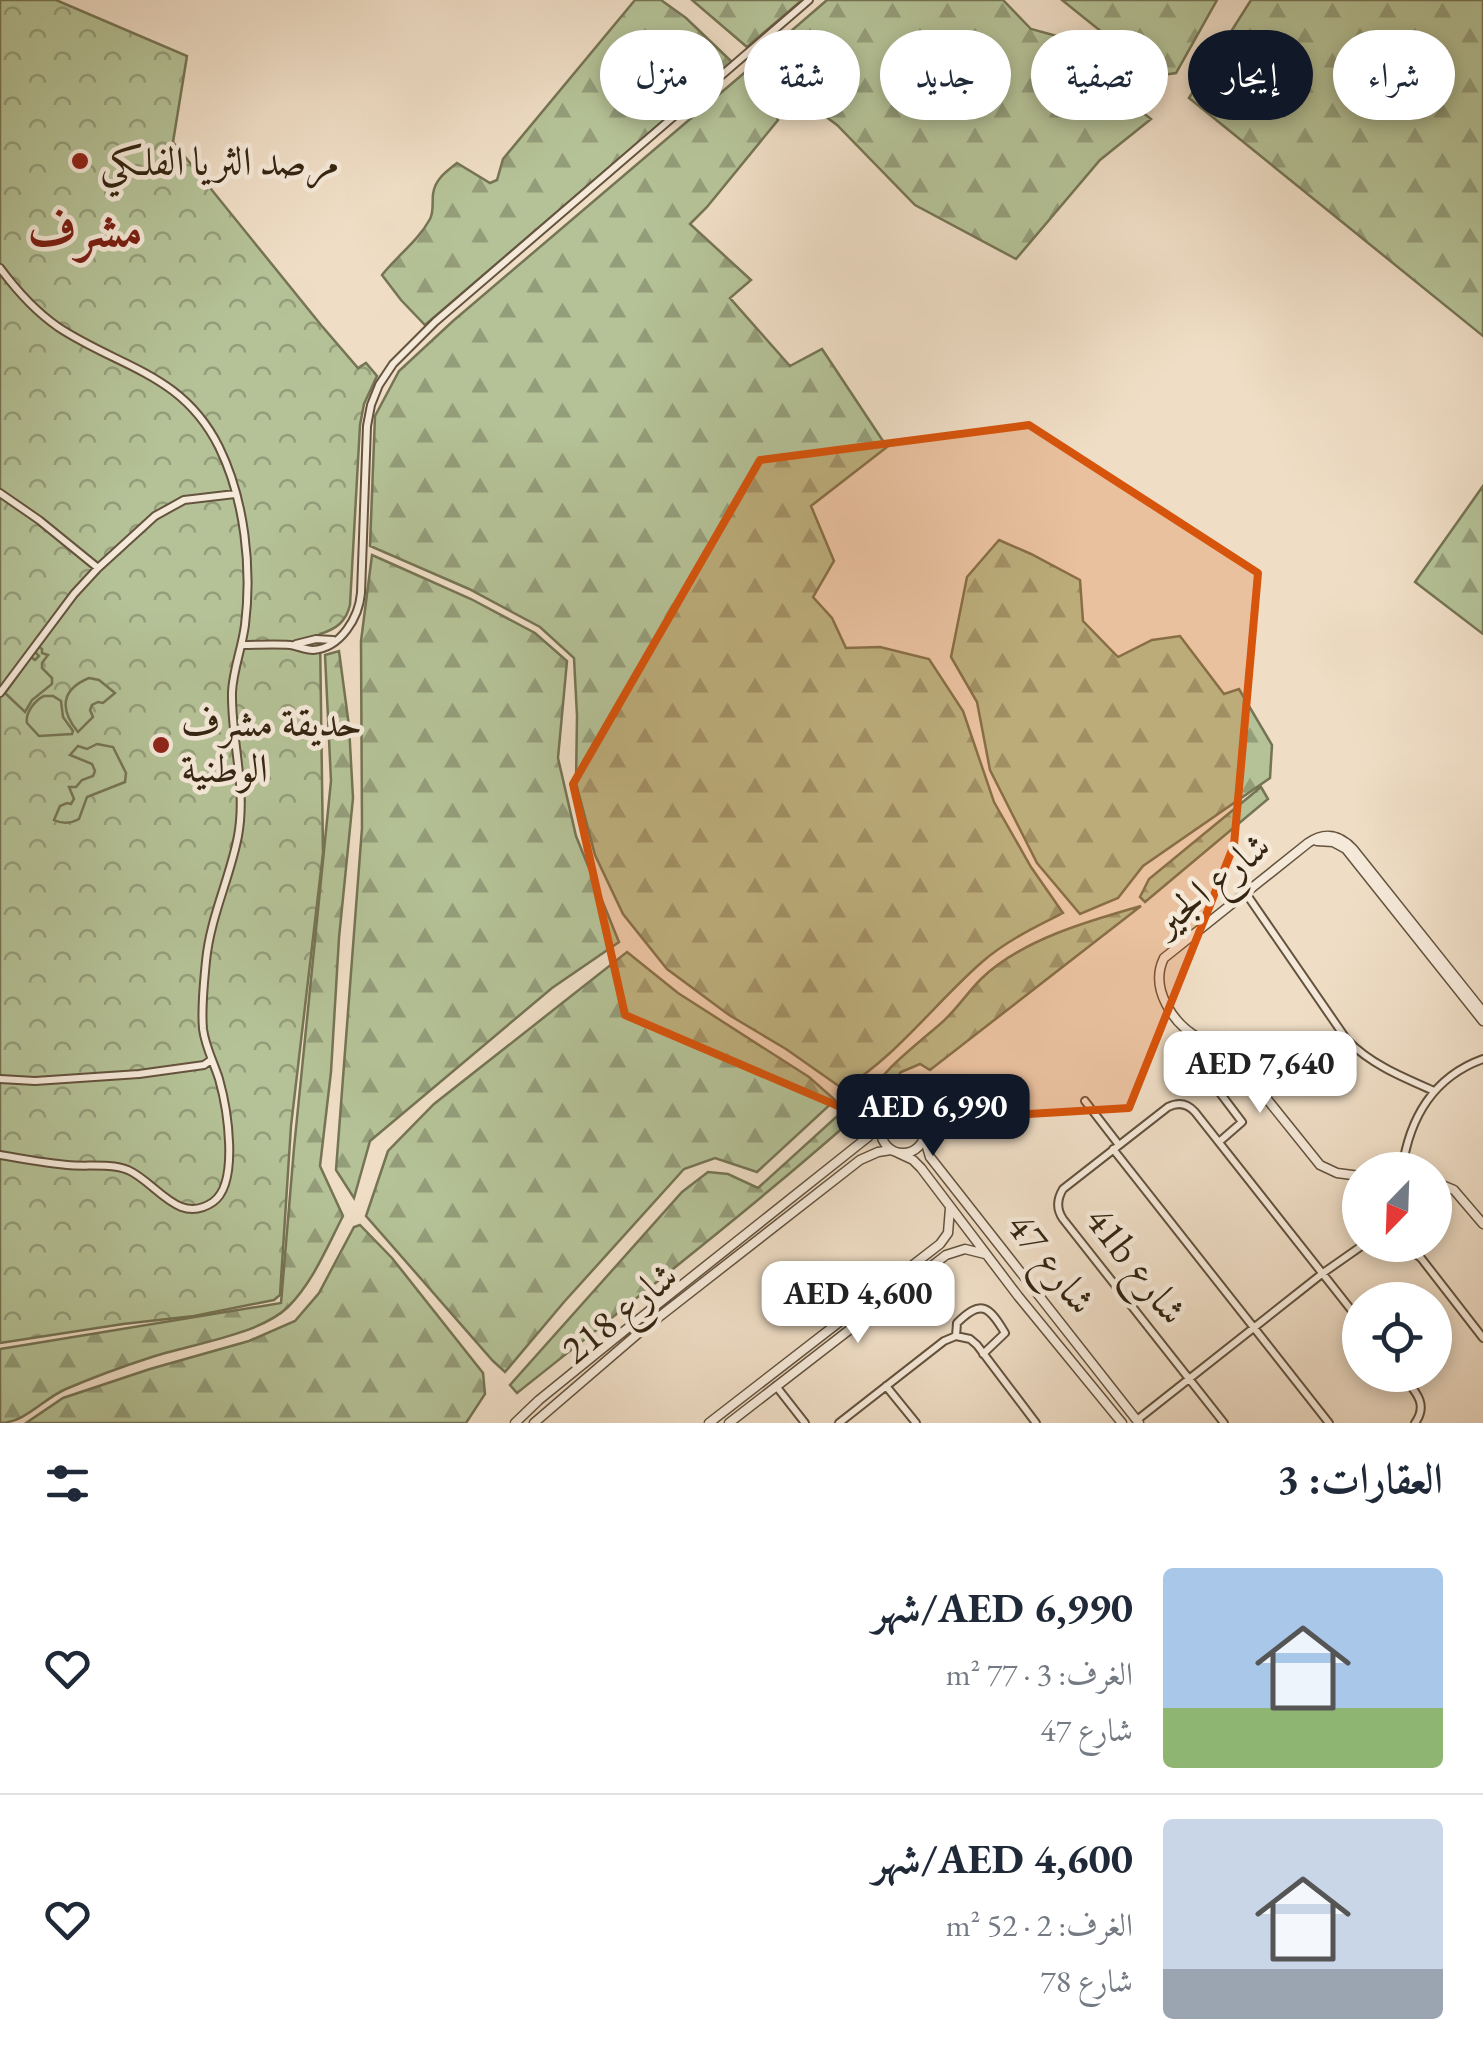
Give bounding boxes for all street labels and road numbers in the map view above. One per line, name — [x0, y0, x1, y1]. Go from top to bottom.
street label: شارع الجير — [1138, 820, 1286, 955]
street label: 41b شارع — [1068, 1195, 1199, 1340]
street label: شارع 47 — [990, 1201, 1108, 1330]
street label: شارع 218 — [550, 1249, 693, 1381]

